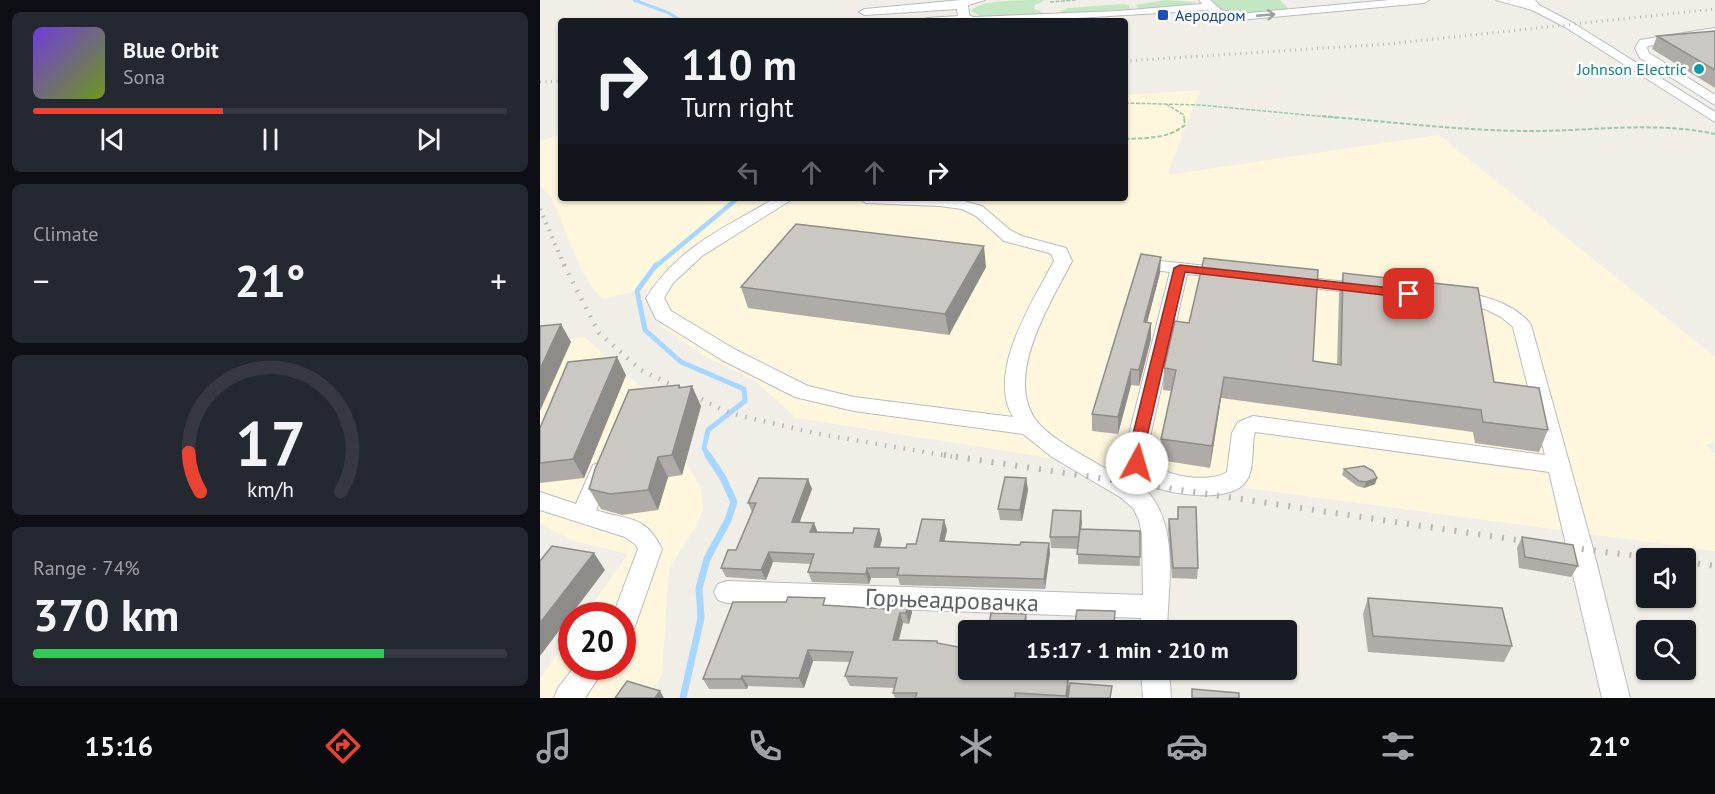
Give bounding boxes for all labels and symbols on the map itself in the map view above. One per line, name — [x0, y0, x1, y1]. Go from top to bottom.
place label: Аеродром — [1175, 5, 1246, 25]
marker: Аеродром — [1156, 8, 1170, 22]
one-way arrow — [1255, 9, 1275, 20]
place label: Johnson Electric — [1576, 59, 1687, 79]
marker: Johnson Electric — [1692, 62, 1706, 76]
pin — [1383, 268, 1434, 319]
position arrow — [1105, 431, 1169, 495]
street label: Горњеадровачка — [865, 581, 1039, 619]
speed limit sign: 20 — [558, 602, 636, 680]

